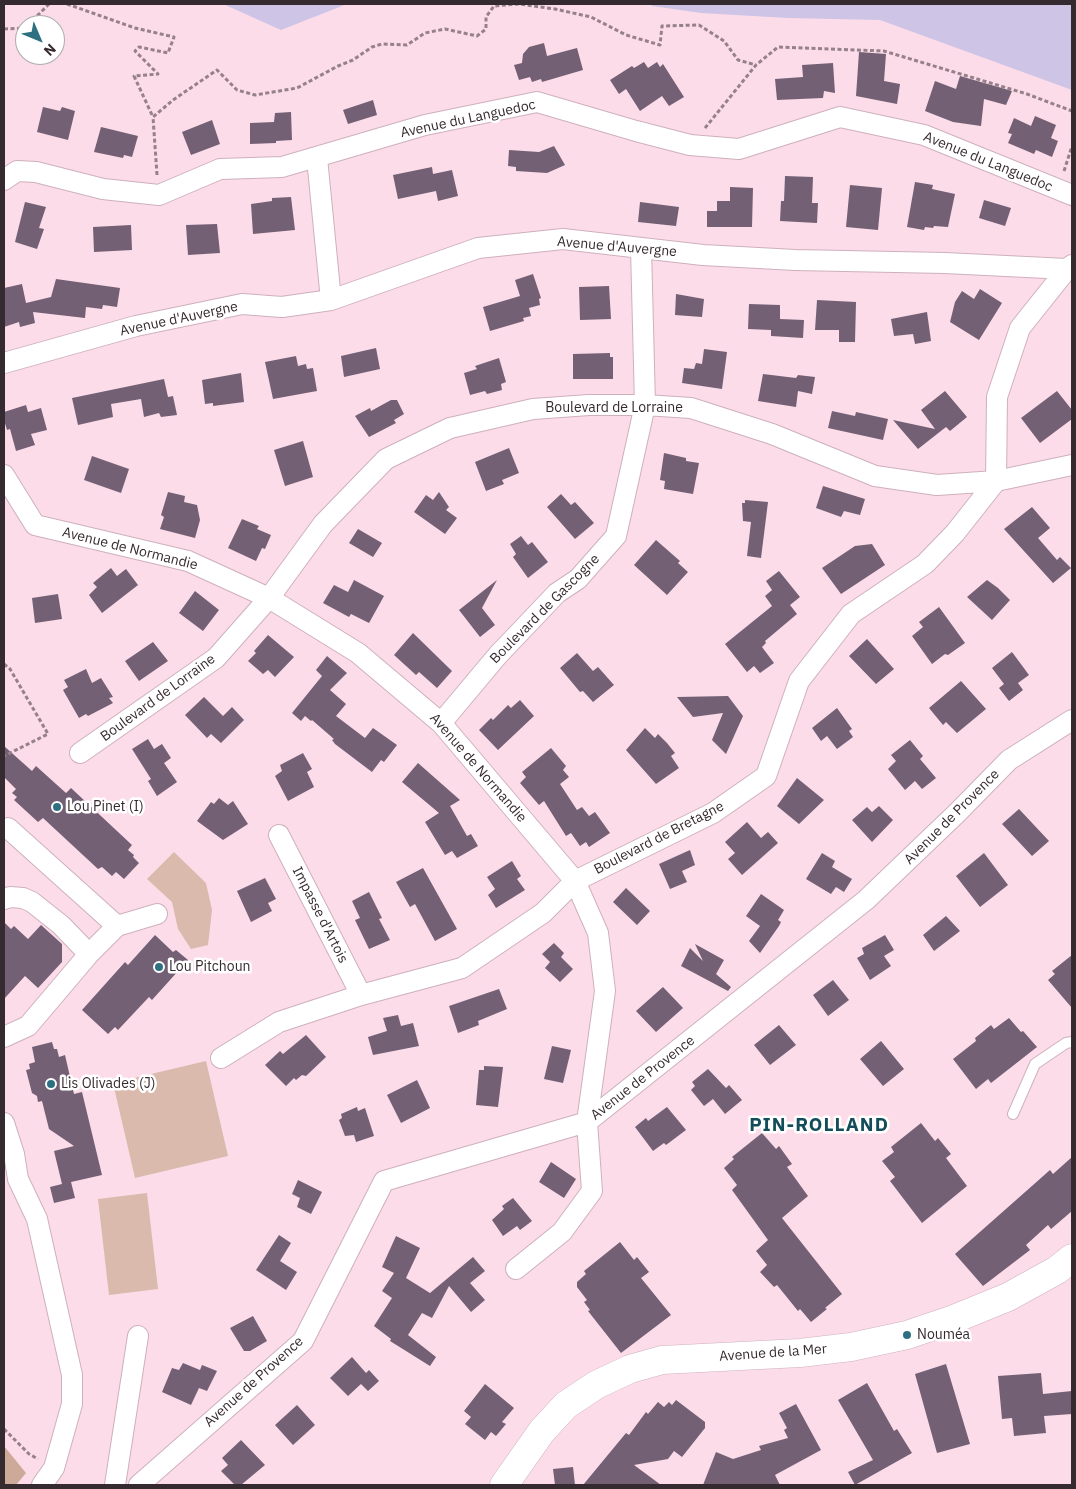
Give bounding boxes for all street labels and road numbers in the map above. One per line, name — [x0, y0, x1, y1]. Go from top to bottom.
street label: Avenue du Languedoc — [399, 96, 537, 142]
street label: Avenue du Languedoc — [921, 128, 1055, 196]
street label: Avenue d'Auvergne — [556, 233, 678, 261]
street label: Avenue d'Auvergne — [119, 298, 239, 340]
street label: Boulevard de Lorraine — [545, 400, 683, 416]
street label: Avenue de Normandie — [61, 524, 199, 574]
street label: Boulevard de Gascogne — [487, 551, 603, 667]
street label: Boulevard de Lorraine — [97, 651, 219, 745]
street label: Avenue de Normandie — [426, 710, 530, 826]
street label: Avenue de Provence — [901, 766, 1003, 868]
street label: Boulevard de Bretagne — [591, 798, 727, 878]
street label: Impasse d'Artois — [288, 864, 352, 966]
street label: Avenue de Provence — [588, 1032, 698, 1124]
street label: Avenue de Provence — [201, 1333, 307, 1431]
street label: Avenue de la Mer — [719, 1341, 827, 1365]

